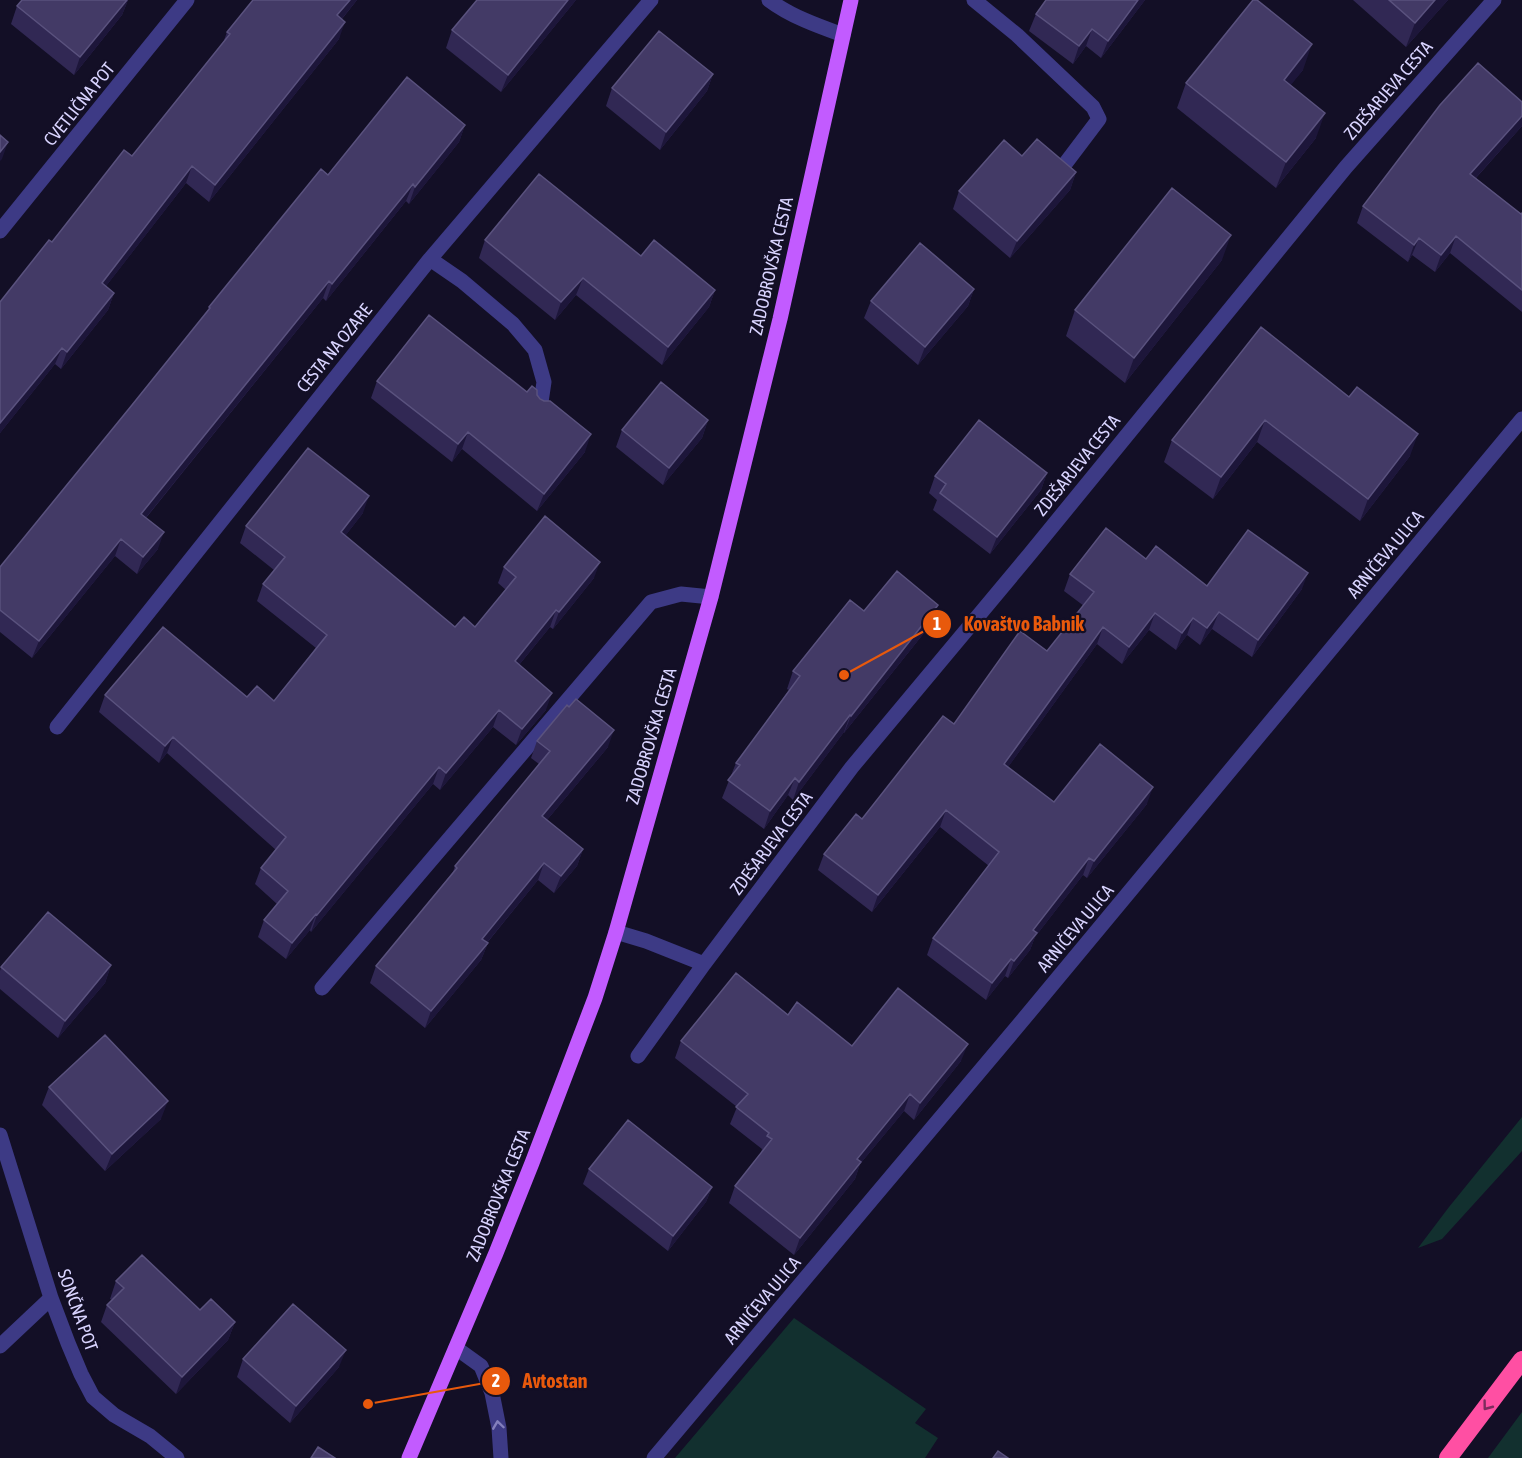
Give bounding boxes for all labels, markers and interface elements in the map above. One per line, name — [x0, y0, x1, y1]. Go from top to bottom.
street label: ZDEŠARJEVA CESTA — [1339, 36, 1437, 144]
street label: CVETLIČNA POT — [39, 58, 119, 150]
street label: ZADOBROVŠKA CESTA — [745, 195, 797, 337]
street label: CESTA NA OZARE — [292, 299, 376, 396]
street label: ZDEŠARJEVA CESTA — [1030, 410, 1124, 520]
street label: ARNIČEVA ULICA — [1342, 506, 1428, 602]
callout: Kovaštvo Babnik — [922, 605, 1096, 643]
text: Kovaštvo Babnik — [964, 612, 1084, 635]
text: 1 — [933, 613, 941, 634]
street label: ZADOBROVŠKA CESTA — [621, 665, 681, 807]
street label: ZDEŠARJEVA CESTA — [725, 787, 817, 899]
street label: ARNIČEVA ULICA — [1032, 880, 1118, 976]
street label: ZADOBROVŠKA CESTA — [462, 1126, 534, 1264]
street label: ARNIČEVA ULICA — [719, 1252, 805, 1348]
street label: SONČNA POT — [53, 1266, 103, 1354]
callout: Avtostan — [481, 1362, 600, 1400]
text: Avtostan — [522, 1369, 587, 1392]
text: 2 — [492, 1370, 500, 1391]
one-way arrow — [1483, 1400, 1494, 1411]
one-way arrow — [493, 1421, 505, 1430]

